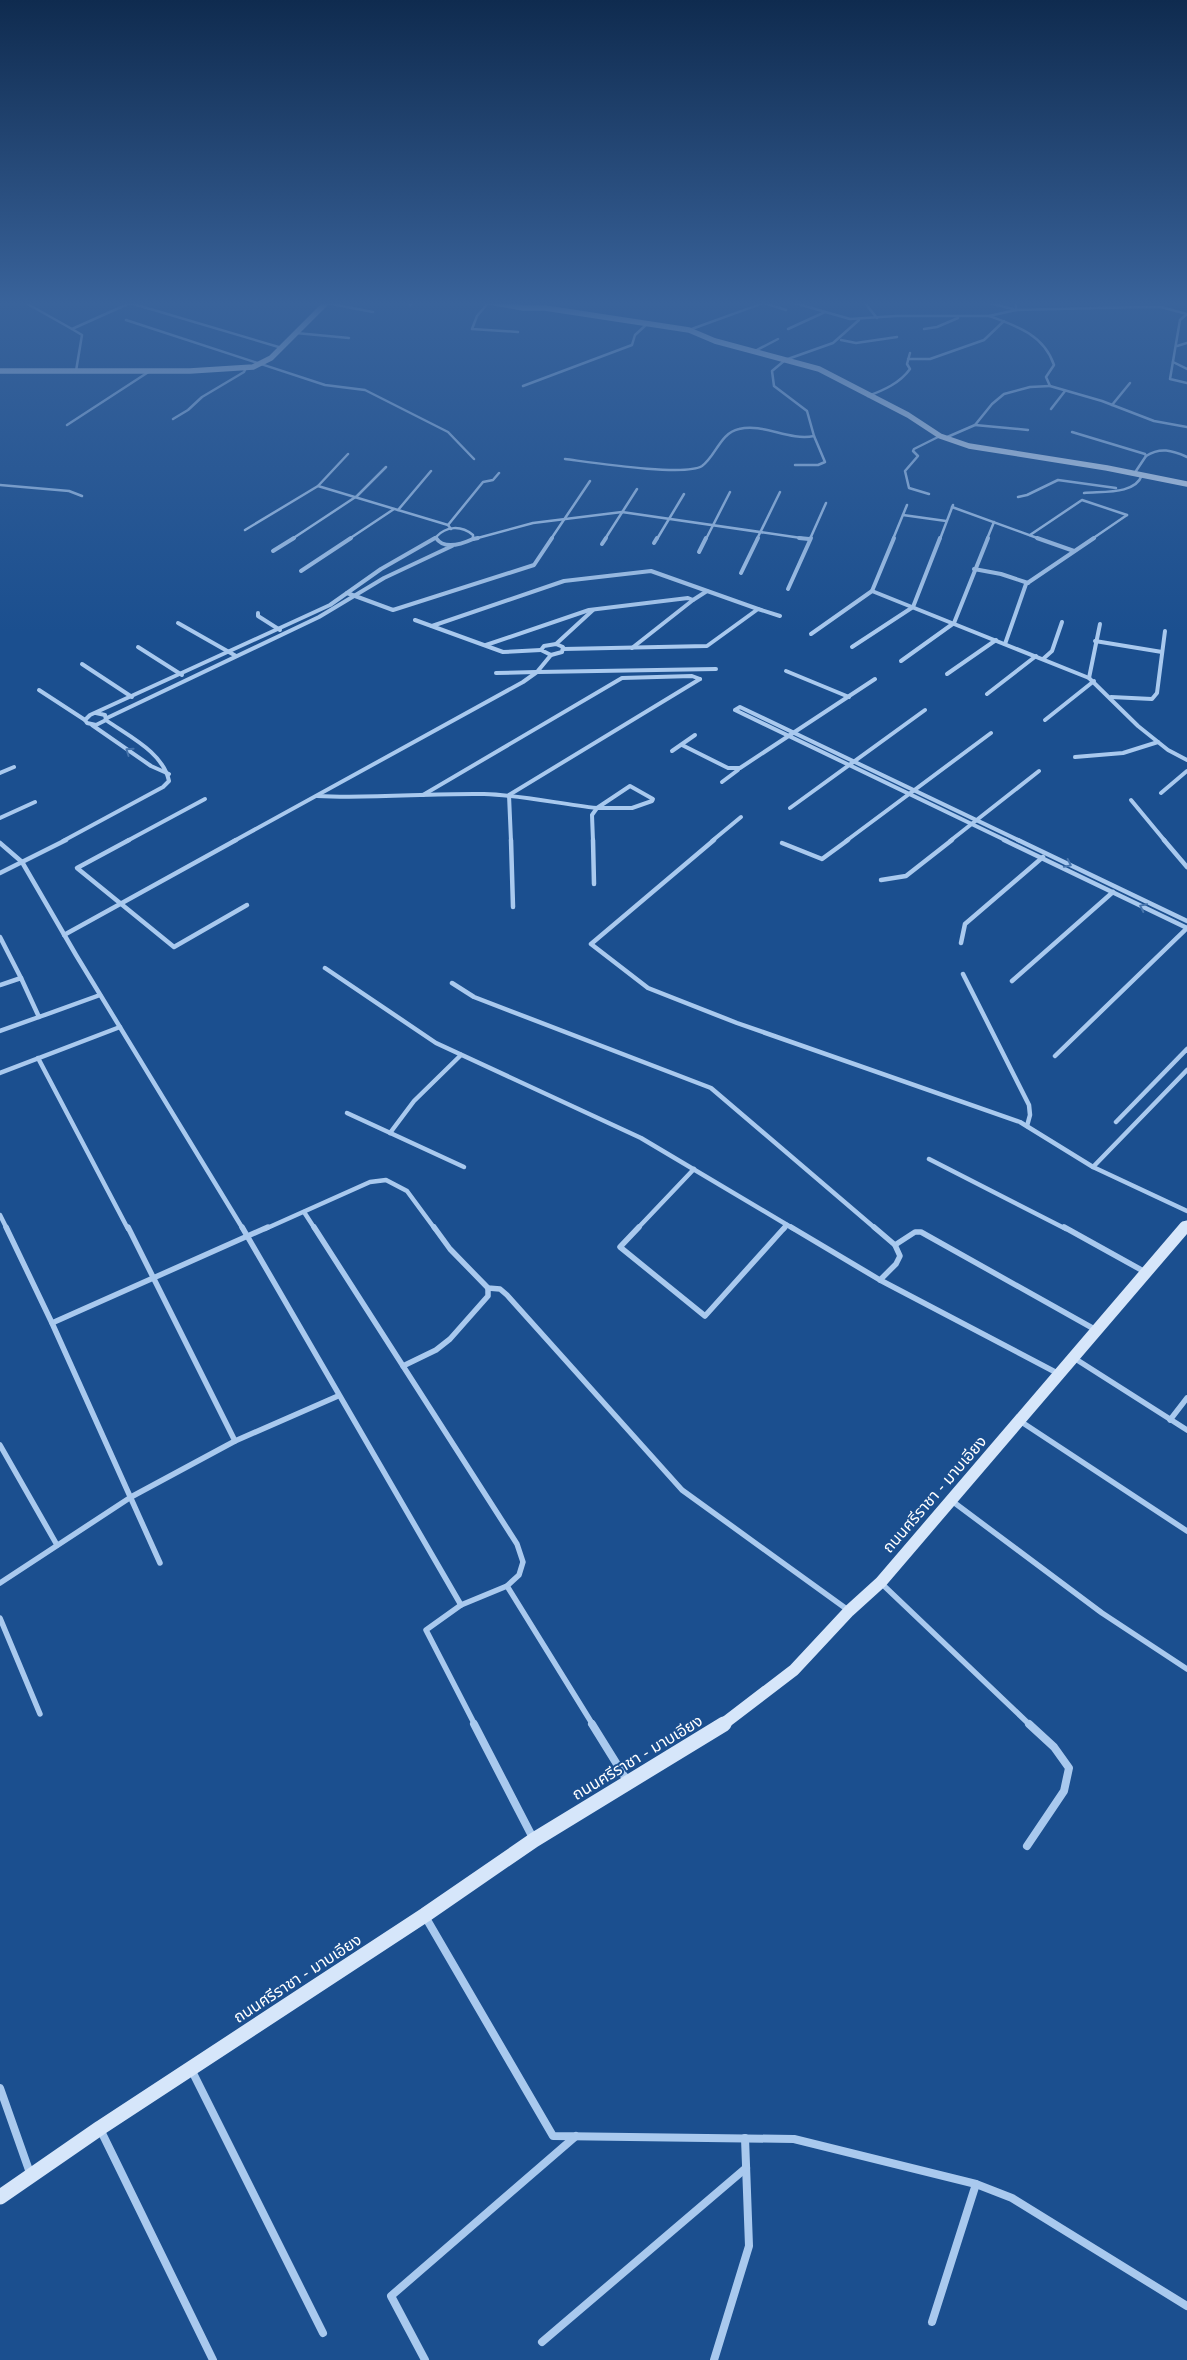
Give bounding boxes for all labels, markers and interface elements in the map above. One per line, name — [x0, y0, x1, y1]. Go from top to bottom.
one-way arrow — [125, 748, 135, 757]
one-way arrow — [1063, 858, 1072, 868]
one-way arrow — [1139, 903, 1148, 913]
street label: ถนนศรีราชา - มาบเอียง — [879, 1433, 990, 1556]
street label: ถนนศรีราชา - มาบเอียง — [569, 1712, 705, 1803]
street label: ถนนศรีราชา - มาบเอียง — [230, 1931, 364, 2026]

